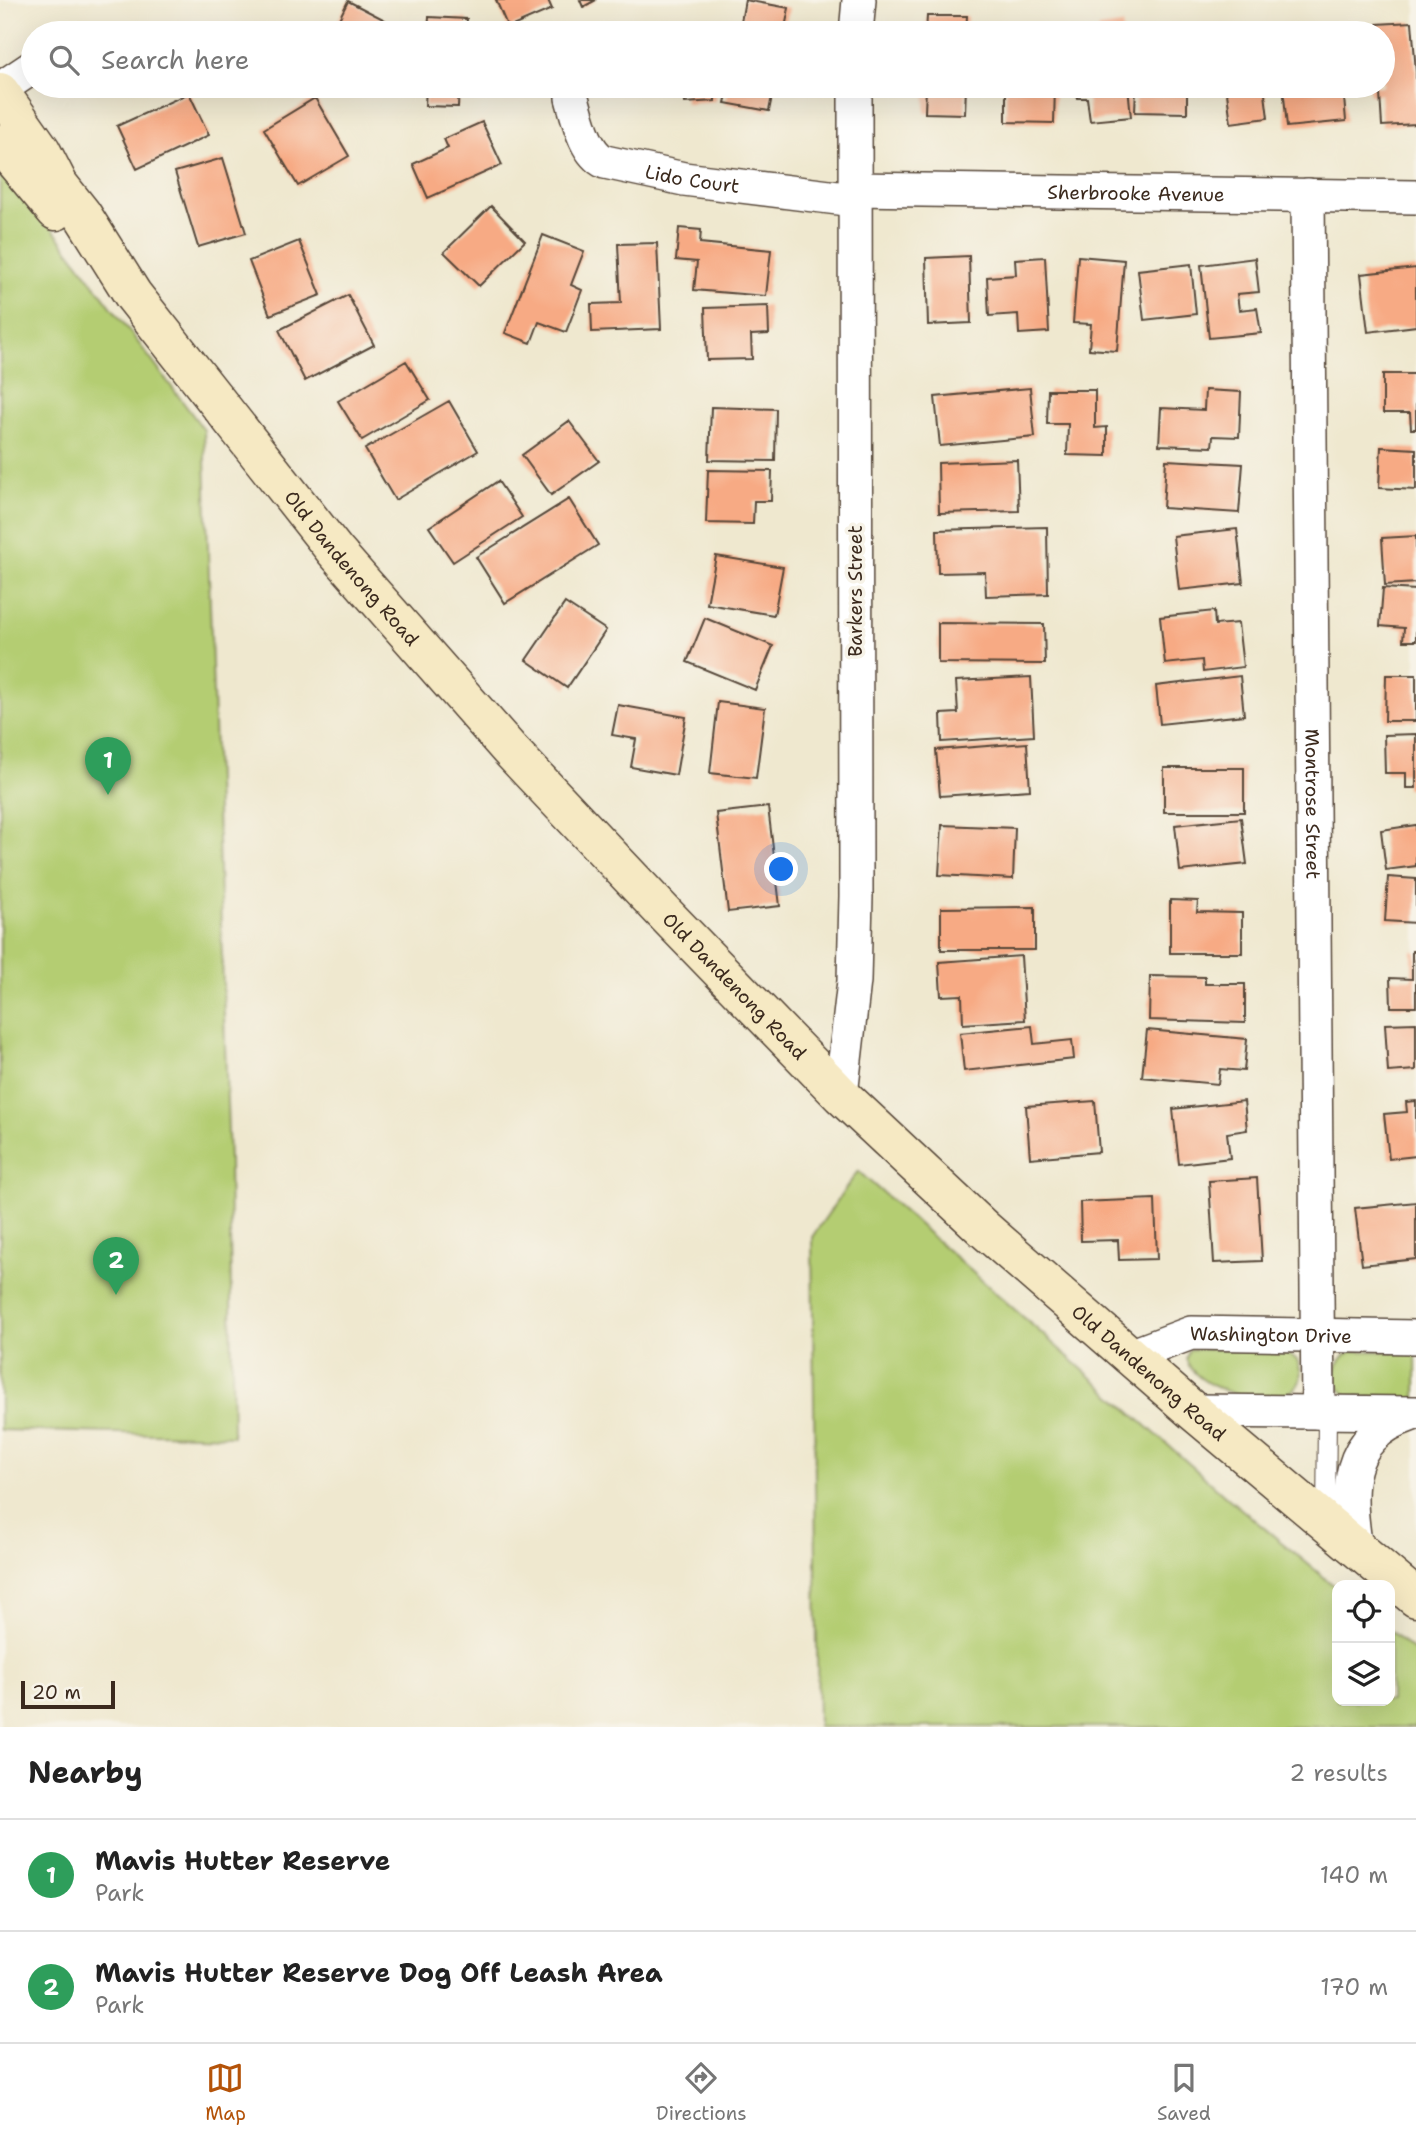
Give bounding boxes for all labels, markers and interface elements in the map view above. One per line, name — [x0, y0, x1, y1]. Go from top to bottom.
search box — [21, 21, 1395, 98]
icon: search — [45, 41, 83, 79]
text: Search here — [101, 42, 250, 77]
street label: Lido Court — [643, 159, 741, 199]
street label: Sherbrooke Avenue — [1047, 180, 1225, 207]
street label: Old Dandenong Road — [279, 485, 425, 651]
street label: Barkers Street — [843, 525, 868, 657]
street label: Montrose Street — [1299, 729, 1326, 879]
pin: 1 — [85, 737, 131, 795]
your location — [764, 852, 798, 886]
street label: Old Dandenong Road — [657, 907, 812, 1065]
pin: 2 — [93, 1237, 139, 1295]
street label: Old Dandenong Road — [1066, 1299, 1231, 1446]
street label: Washington Drive — [1190, 1321, 1352, 1349]
map controls — [1332, 1580, 1395, 1706]
button: locate — [1332, 1580, 1395, 1643]
button: layers — [1332, 1643, 1395, 1706]
scale bar — [21, 1678, 116, 1710]
text: 20 m — [32, 1680, 81, 1705]
text: Nearby — [28, 1752, 143, 1793]
text: 2 results — [1289, 1758, 1388, 1788]
text: Mavis Hutter Reserve — [95, 1843, 390, 1878]
text: 1 — [46, 1860, 56, 1890]
text: 140 m — [1320, 1860, 1388, 1890]
text: Park — [95, 1878, 144, 1908]
text: Mavis Hutter Reserve Dog Off Leash Area — [95, 1955, 663, 1990]
text: 2 — [43, 1972, 59, 2002]
text: 170 m — [1320, 1972, 1388, 2002]
text: Park — [95, 1990, 144, 2020]
tab: Map — [205, 2059, 246, 2126]
tab: Directions — [656, 2059, 747, 2126]
tab: Saved — [1157, 2059, 1211, 2126]

